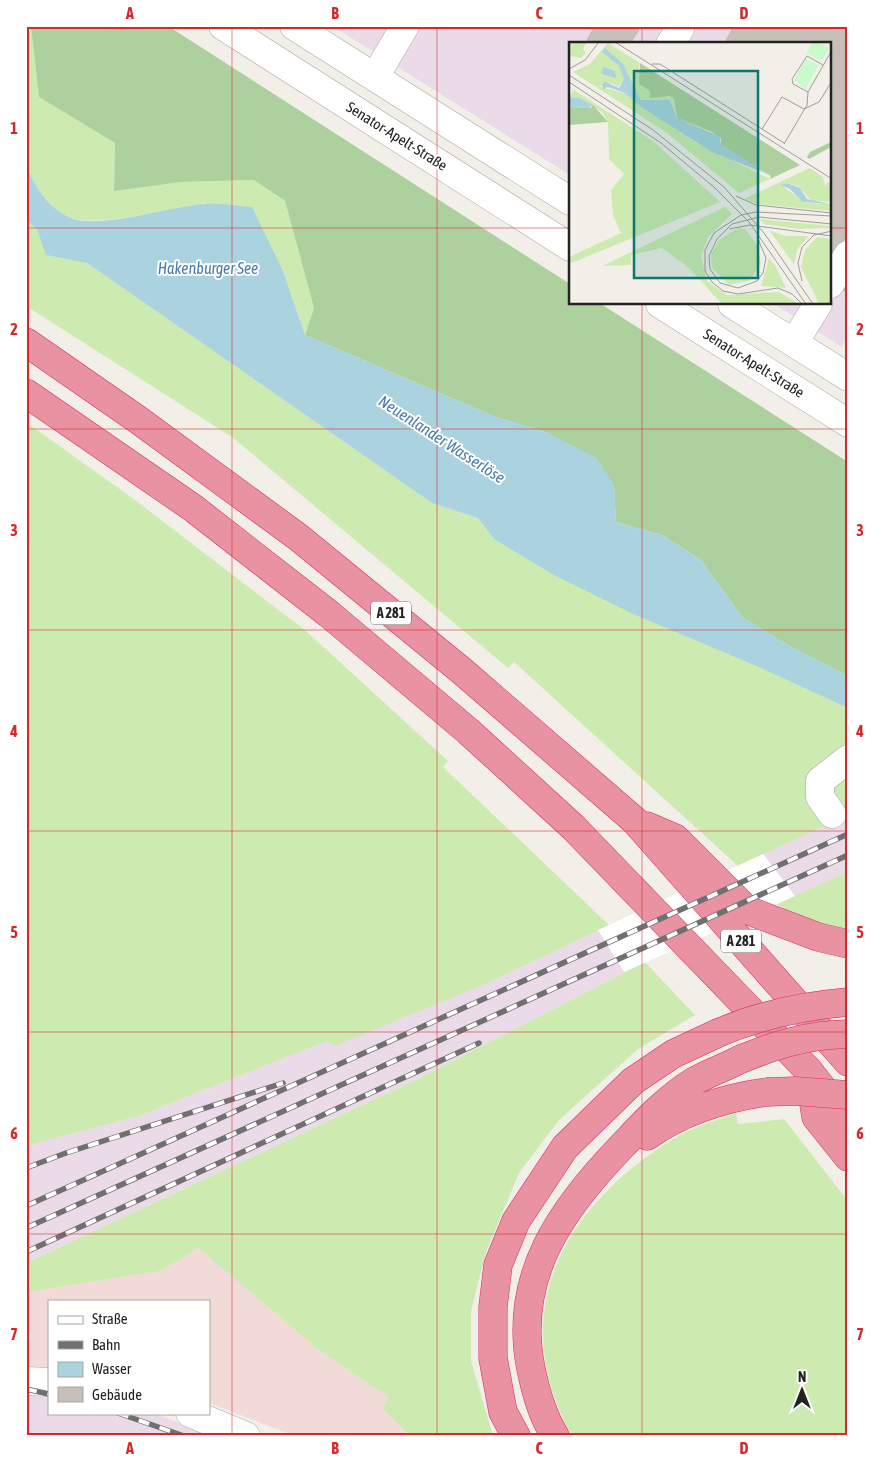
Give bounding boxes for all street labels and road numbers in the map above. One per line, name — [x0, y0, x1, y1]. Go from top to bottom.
street label: Senator-Apelt-Straße — [343, 98, 451, 174]
street label: Senator-Apelt-Straße — [700, 325, 808, 401]
road number: A 281 — [371, 602, 411, 624]
road number: A 281 — [721, 929, 761, 952]

